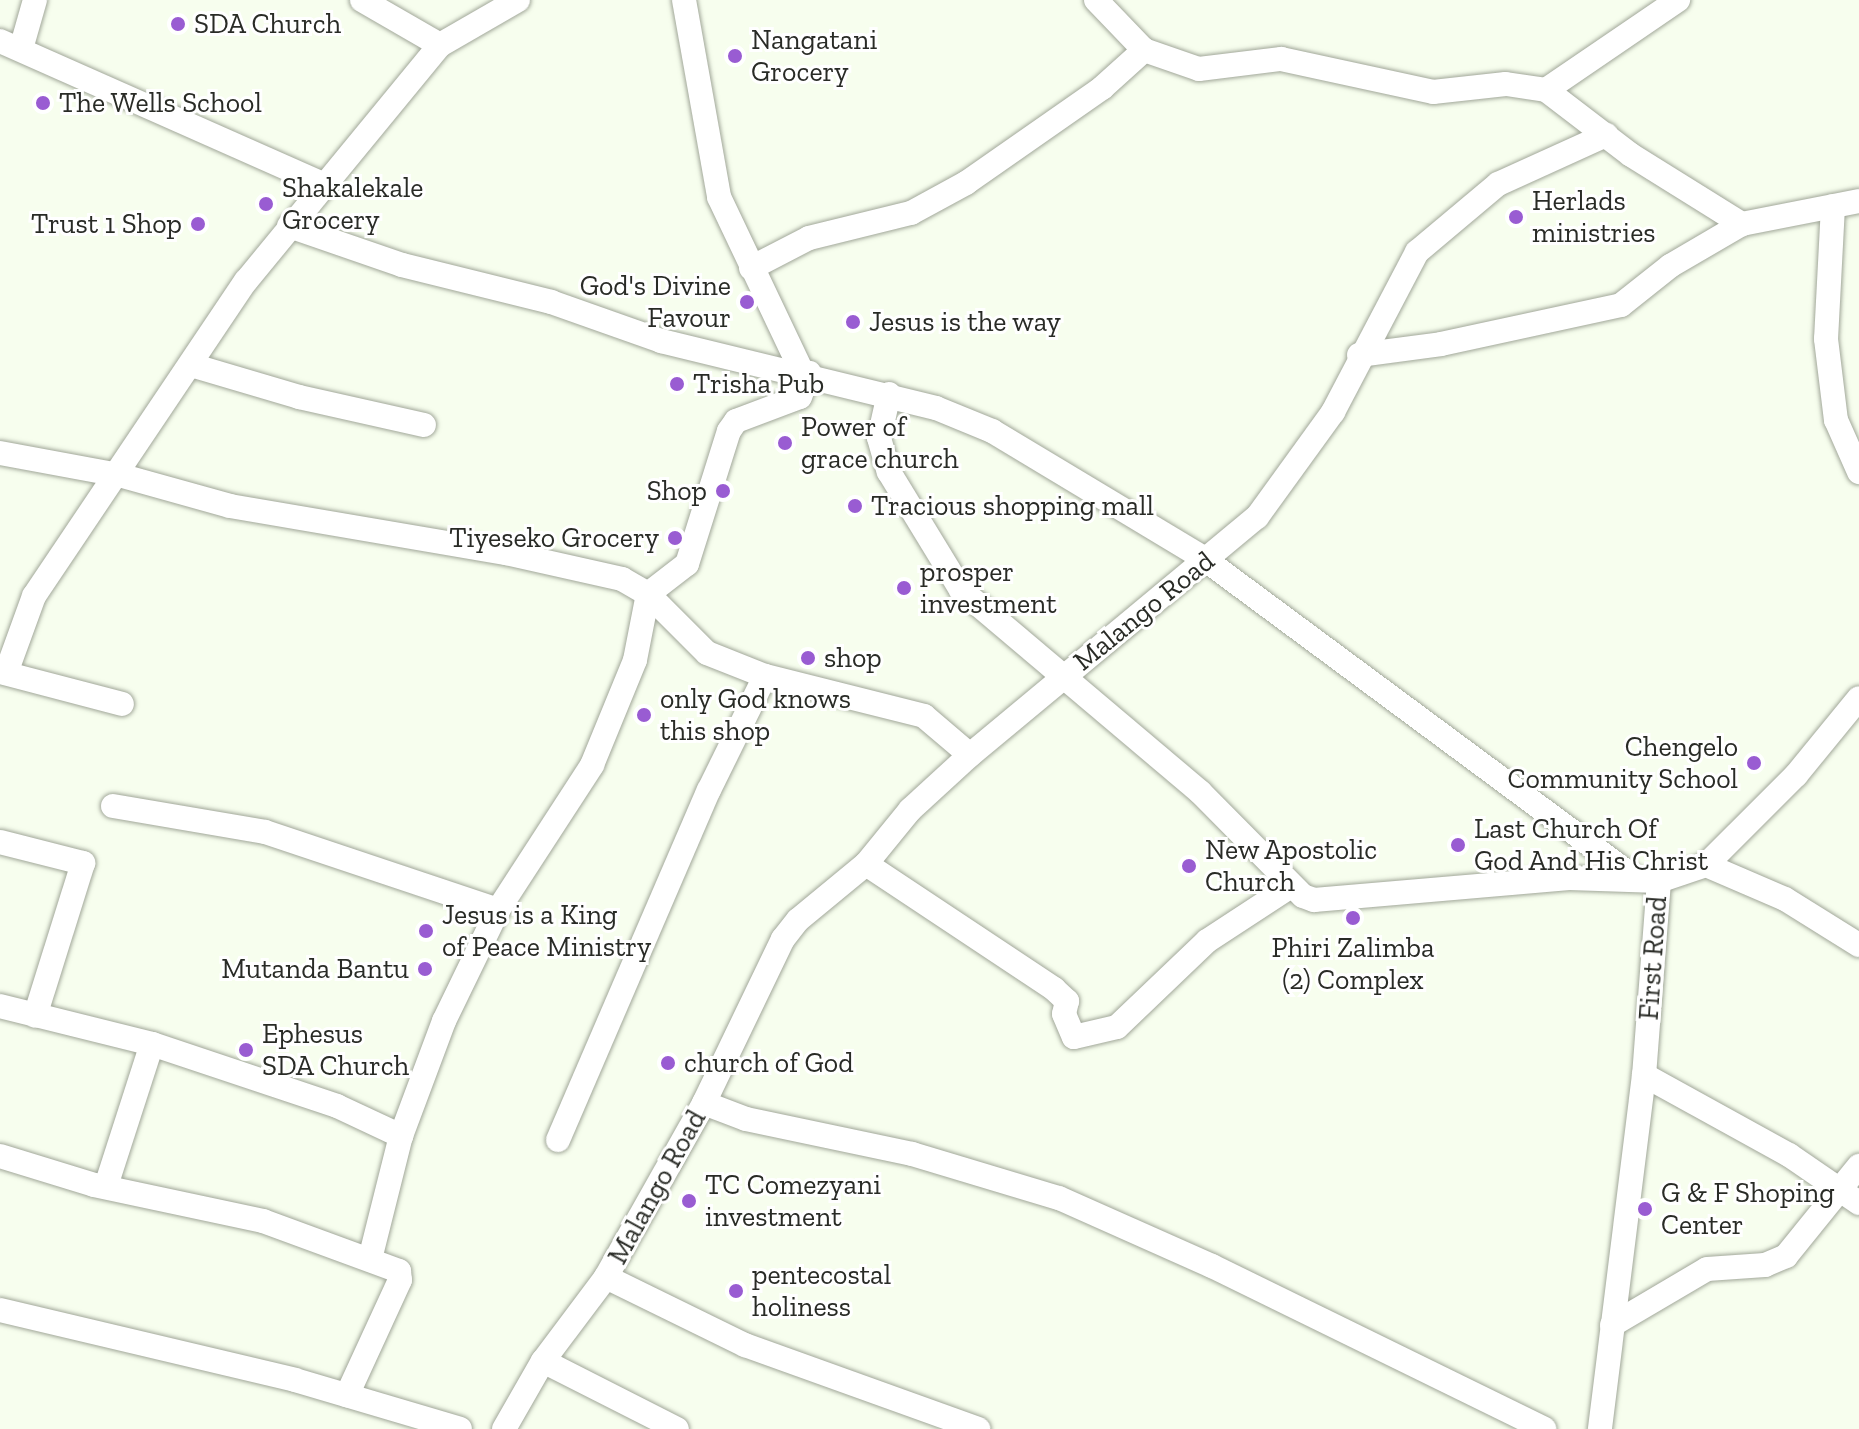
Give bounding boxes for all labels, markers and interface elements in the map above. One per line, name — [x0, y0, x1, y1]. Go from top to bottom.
place label: SDA Church — [194, 7, 342, 41]
marker: SDA Church — [169, 15, 187, 33]
place label: Nangatani Grocery — [751, 23, 877, 89]
marker: Nangatani Grocery — [726, 47, 744, 65]
place label: The Wells School — [59, 86, 263, 120]
marker: The Wells School — [34, 94, 52, 112]
place label: Shakalekale Grocery — [282, 171, 424, 237]
place label: Herlads ministries — [1532, 184, 1656, 250]
marker: Shakalekale Grocery — [257, 195, 275, 213]
place label: Trust 1 Shop — [31, 207, 182, 241]
marker: Herlads ministries — [1507, 208, 1525, 226]
marker: Trust 1 Shop — [189, 215, 207, 233]
place label: God's Divine Favour — [580, 269, 731, 335]
marker: God's Divine Favour — [738, 293, 756, 311]
place label: Jesus is the way — [869, 305, 1062, 339]
marker: Jesus is the way — [844, 313, 862, 331]
place label: Trisha Pub — [693, 367, 824, 401]
marker: Trisha Pub — [668, 375, 686, 393]
place label: Power of grace church — [801, 410, 959, 476]
marker: Power of grace church — [776, 434, 794, 452]
place label: Shop — [647, 474, 707, 508]
marker: Shop — [714, 482, 732, 500]
place label: Tracious shopping mall — [871, 489, 1154, 523]
marker: Tracious shopping mall — [846, 497, 864, 515]
place label: Tiyeseko Grocery — [449, 521, 659, 555]
marker: Tiyeseko Grocery — [666, 529, 684, 547]
street label: Malango Road — [1067, 544, 1221, 678]
place label: prosper investment — [920, 555, 1057, 621]
marker: prosper investment — [895, 579, 913, 597]
place label: shop — [824, 641, 882, 675]
marker: shop — [799, 649, 817, 667]
place label: only God knows this shop — [660, 682, 852, 748]
marker: only God knows this shop — [635, 706, 653, 724]
place label: Chengelo Community School — [1507, 730, 1738, 796]
marker: Chengelo Community School — [1745, 754, 1763, 772]
place label: Last Church Of God And His Christ — [1474, 812, 1709, 878]
place label: New Apostolic Church — [1205, 833, 1379, 899]
marker: Last Church Of God And His Christ — [1449, 836, 1467, 854]
marker: New Apostolic Church — [1180, 857, 1198, 875]
street label: First Road — [1632, 895, 1674, 1021]
place label: Jesus is a King of Peace Ministry — [442, 898, 651, 964]
marker: Phiri Zalimba (2) Complex — [1344, 909, 1362, 927]
marker: Jesus is a King of Peace Ministry — [417, 922, 435, 940]
place label: Phiri Zalimba (2) Complex — [1271, 931, 1435, 997]
place label: Mutanda Bantu — [221, 952, 409, 986]
marker: Mutanda Bantu — [416, 960, 434, 978]
place label: Ephesus SDA Church — [262, 1017, 410, 1083]
marker: Ephesus SDA Church — [237, 1041, 255, 1059]
place label: church of God — [684, 1046, 854, 1080]
marker: church of God — [659, 1054, 677, 1072]
street label: Malango Road — [601, 1104, 713, 1270]
place label: TC Comezyani investment — [705, 1168, 881, 1234]
place label: G & F Shoping Center — [1661, 1176, 1835, 1242]
marker: TC Comezyani investment — [680, 1192, 698, 1210]
marker: G & F Shoping Center — [1636, 1200, 1654, 1218]
place label: pentecostal holiness — [752, 1258, 891, 1324]
marker: pentecostal holiness — [727, 1282, 745, 1300]

